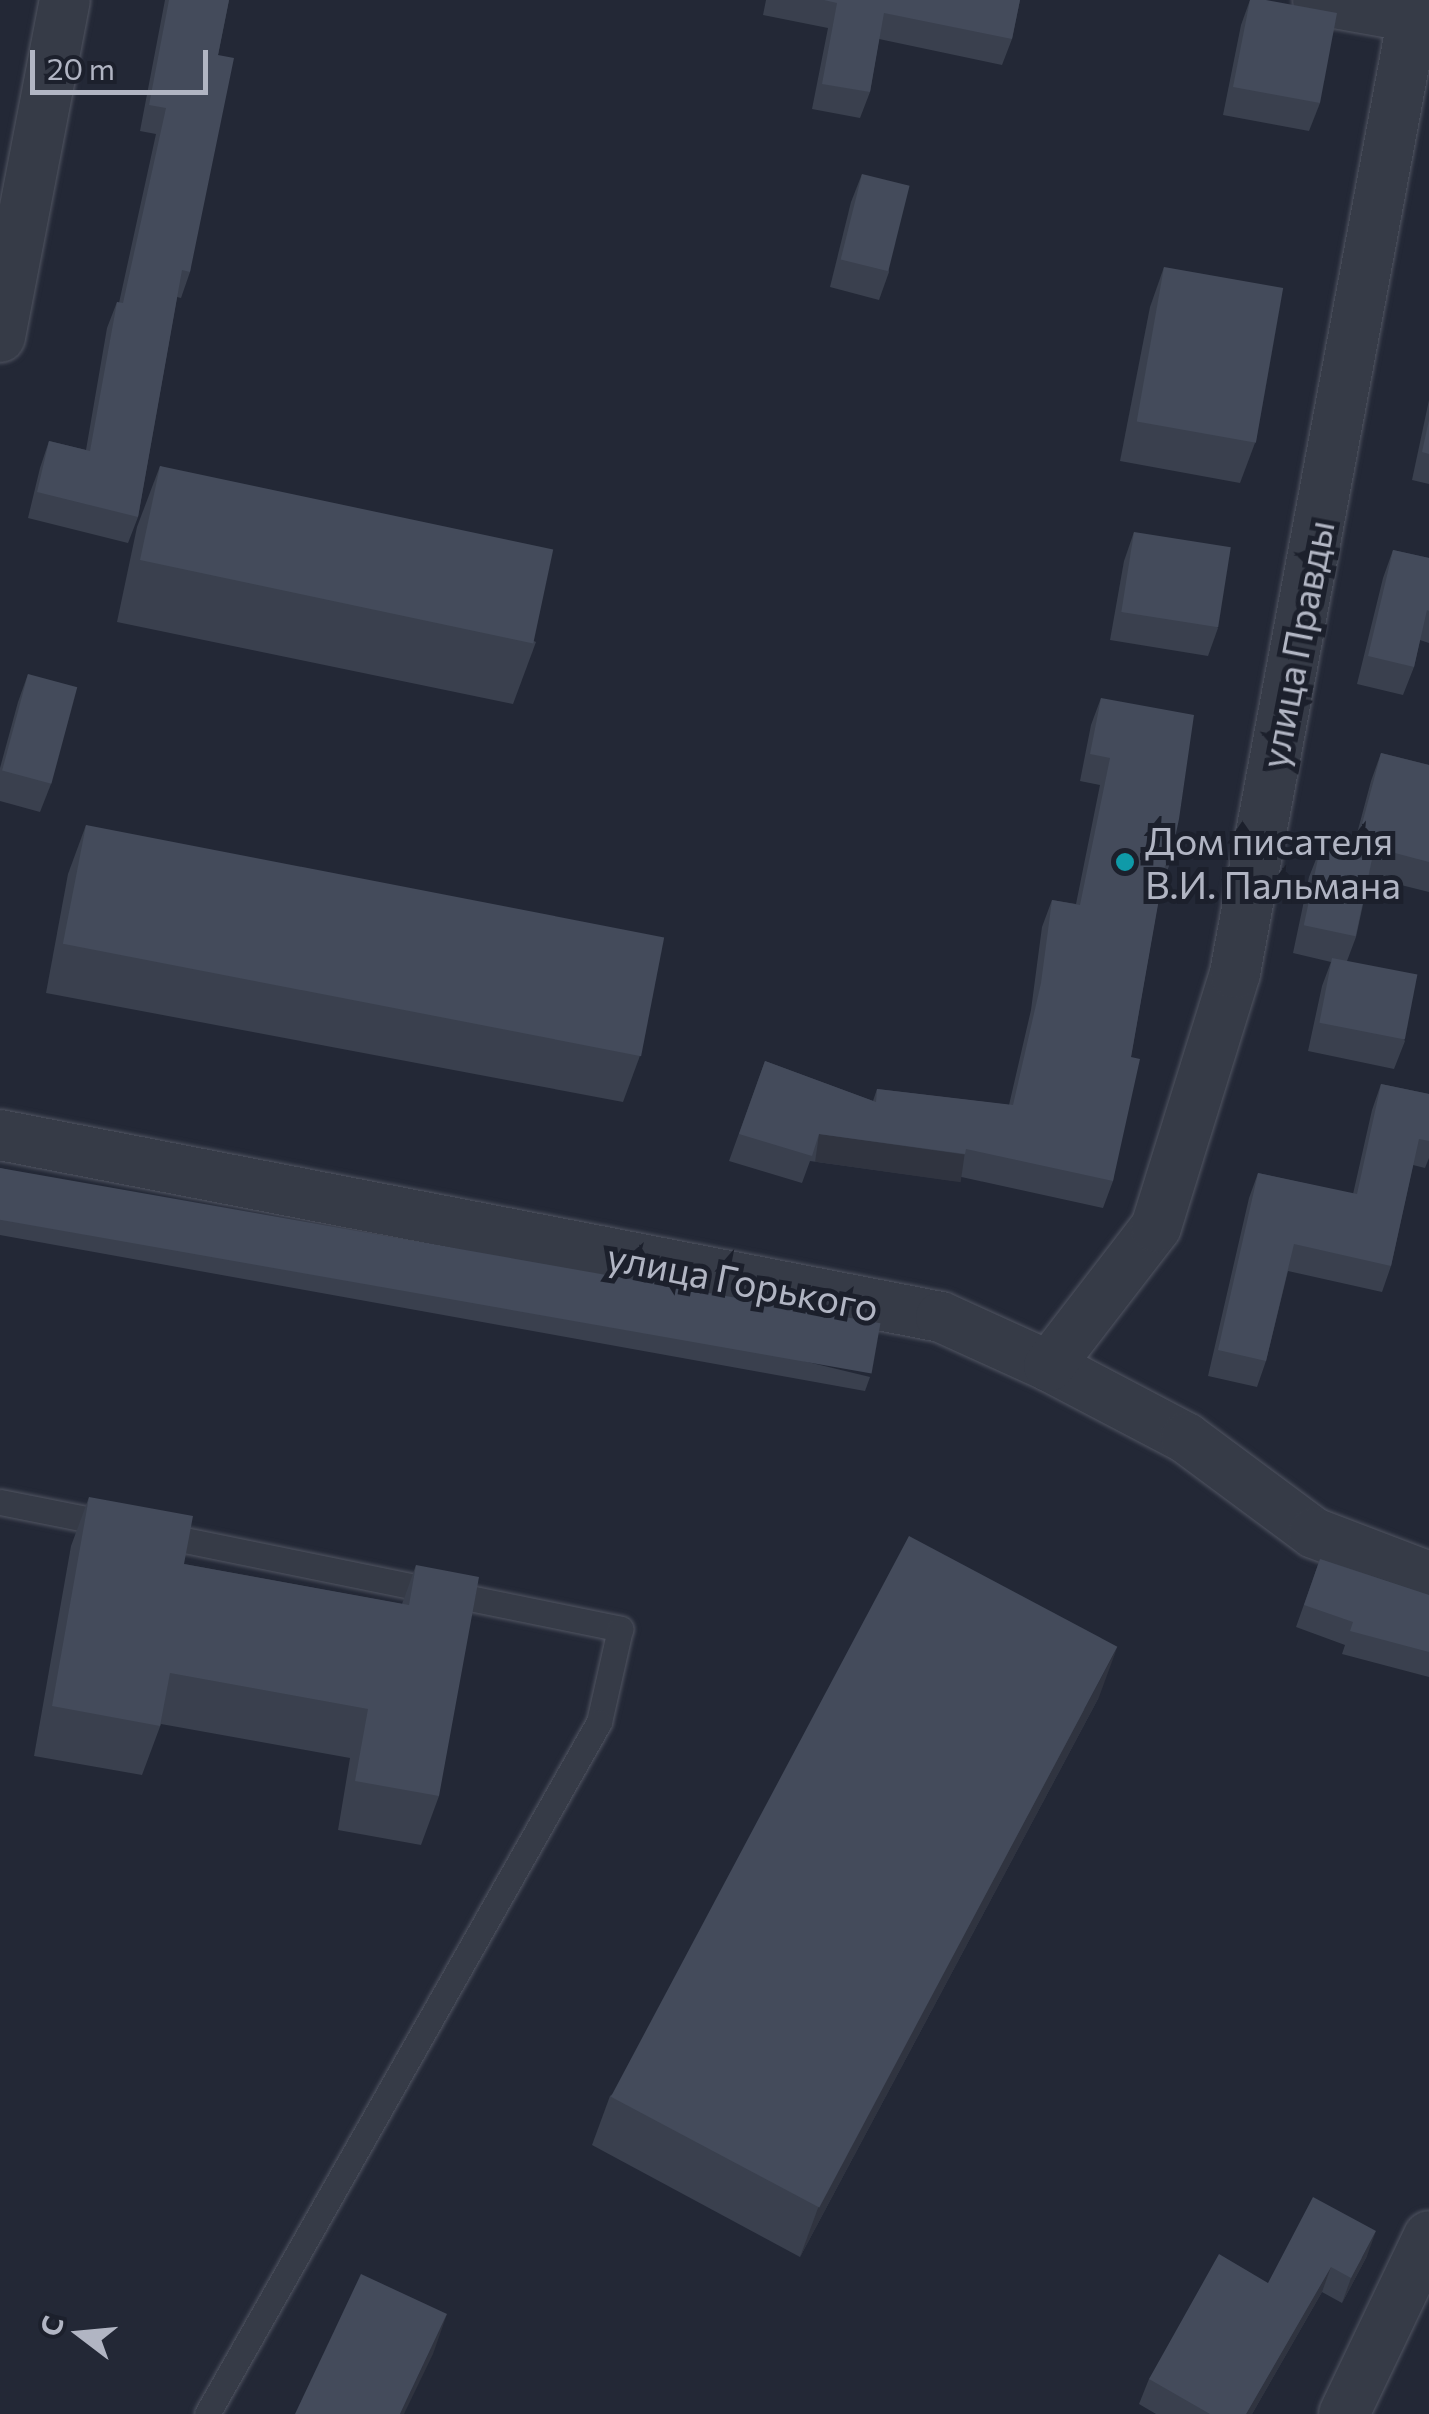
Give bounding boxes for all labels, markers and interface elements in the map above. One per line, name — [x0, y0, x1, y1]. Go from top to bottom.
scale bar — [35, 30, 212, 92]
text: 20 m — [47, 49, 115, 86]
street label: улица Правды — [1250, 516, 1342, 772]
place label: Дом писателя В.И. Пальмана — [1145, 817, 1401, 906]
marker: Дом писателя В.И. Пальмана — [1114, 851, 1136, 873]
street label: улица Горького — [603, 1232, 883, 1330]
north arrow — [30, 2284, 130, 2384]
text: С — [32, 2312, 70, 2340]

